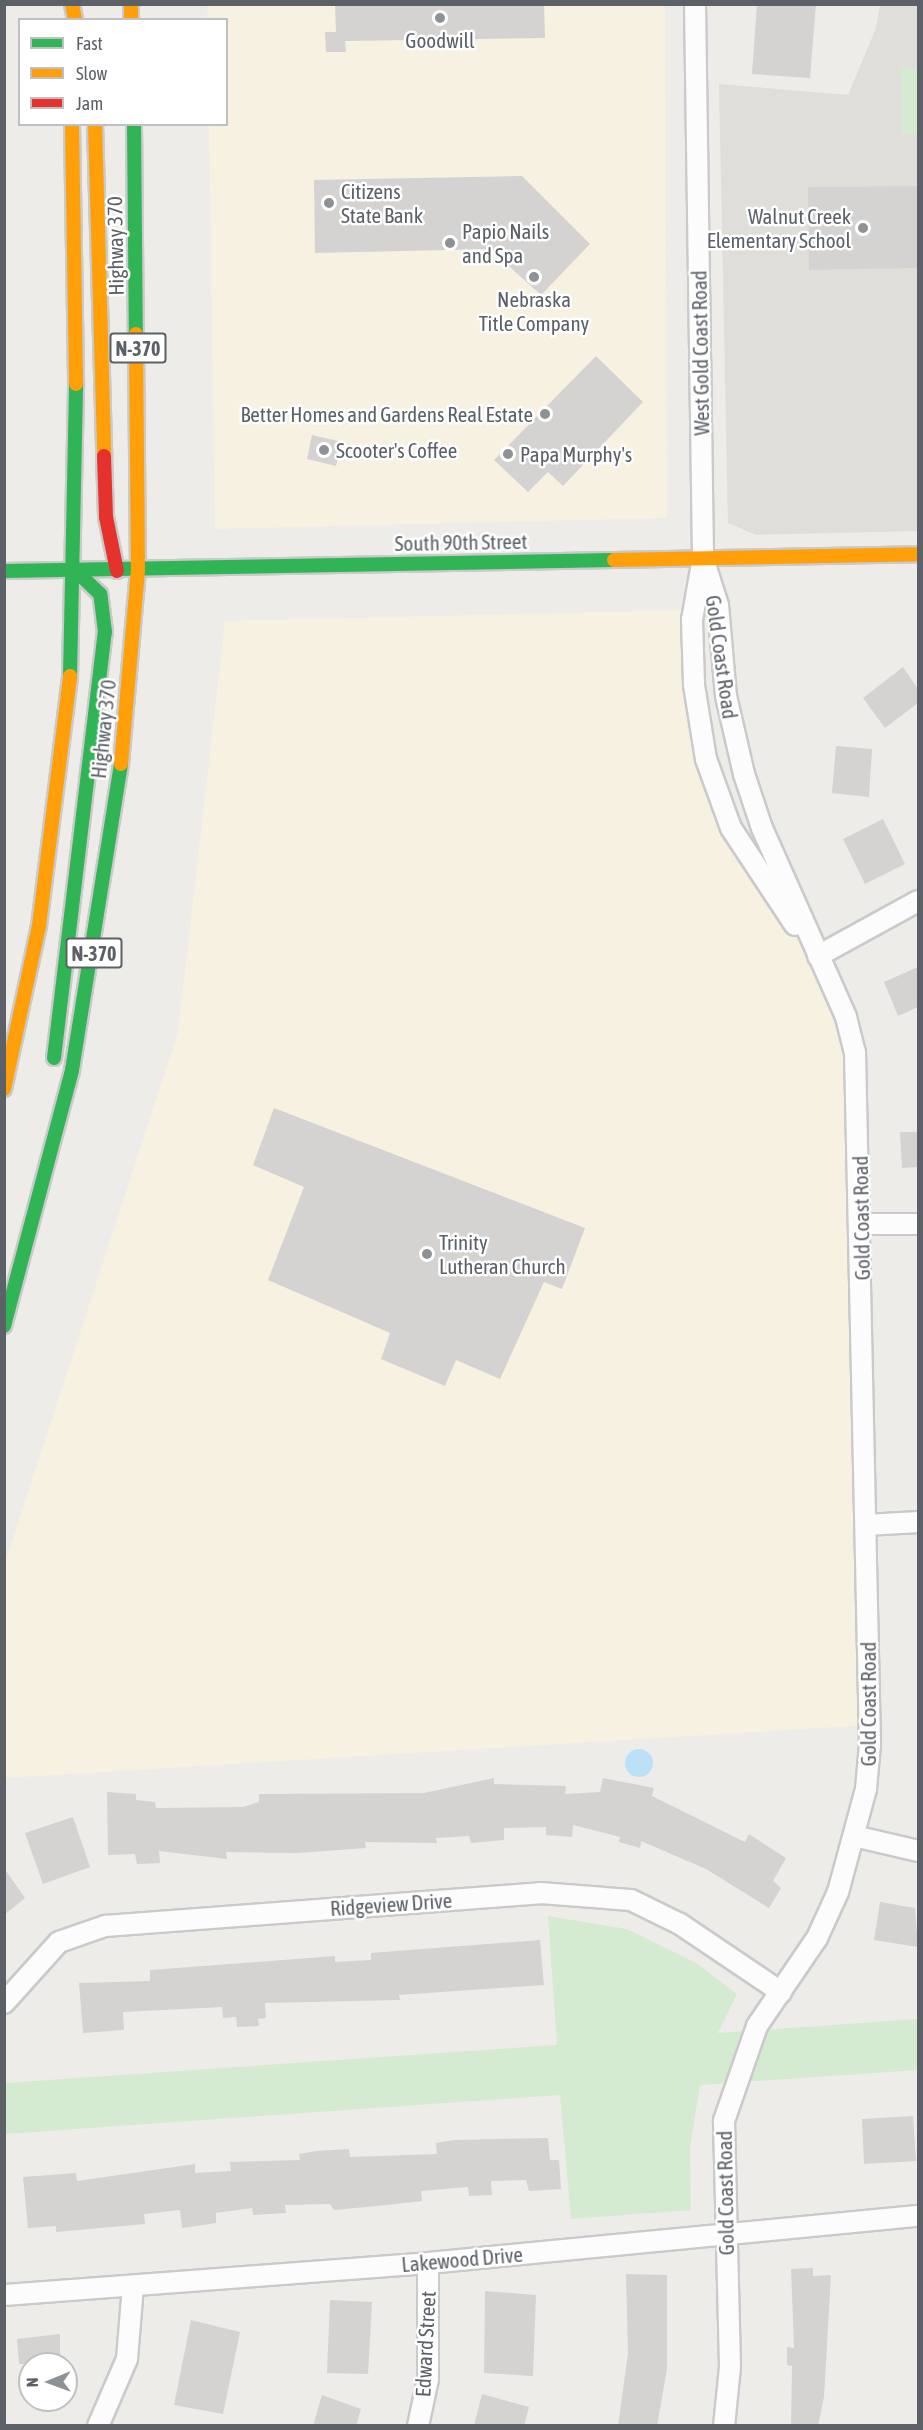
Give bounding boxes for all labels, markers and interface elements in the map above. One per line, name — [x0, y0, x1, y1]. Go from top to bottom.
marker: Goodwill — [433, 11, 447, 25]
legend — [18, 18, 228, 126]
place label: Goodwill — [405, 27, 475, 53]
text: Fast — [76, 33, 103, 54]
text: Slow — [76, 63, 107, 84]
text: Jam — [76, 93, 103, 114]
place label: Citizens State Bank — [341, 178, 423, 228]
street label: Highway 370 — [102, 196, 128, 296]
marker: Citizens State Bank — [322, 196, 336, 210]
place label: Walnut Creek Elementary School — [707, 203, 851, 253]
place label: Papio Nails and Spa — [462, 218, 549, 268]
marker: Walnut Creek Elementary School — [856, 221, 870, 235]
marker: Papio Nails and Spa — [443, 236, 457, 250]
marker: Nebraska Title Company — [527, 270, 541, 284]
street label: West Gold Coast Road — [686, 270, 714, 436]
place label: Nebraska Title Company — [479, 286, 589, 336]
road number: N-370 — [110, 331, 166, 365]
place label: Better Homes and Gardens Real Estate — [240, 401, 533, 427]
marker: Better Homes and Gardens Real Estate — [538, 407, 552, 421]
place label: Scooter's Coffee — [336, 437, 457, 463]
place label: Papa Murphy's — [520, 441, 632, 467]
marker: Scooter's Coffee — [317, 443, 331, 457]
marker: Papa Murphy's — [501, 447, 515, 461]
street label: South 90th Street — [394, 528, 528, 556]
street label: Gold Coast Road — [701, 594, 743, 720]
street label: Highway 370 — [85, 678, 121, 780]
road number: N-370 — [66, 936, 122, 970]
street label: Gold Coast Road — [847, 1155, 875, 1281]
place label: Trinity Lutheran Church — [439, 1229, 566, 1279]
marker: Trinity Lutheran Church — [420, 1247, 434, 1261]
street label: Gold Coast Road — [855, 1642, 881, 1766]
street label: Ridgeview Drive — [329, 1887, 453, 1921]
street label: Gold Coast Road — [711, 2130, 739, 2256]
street label: Lakewood Drive — [400, 2241, 524, 2277]
street label: Edward Street — [410, 2290, 440, 2398]
north arrow — [18, 2352, 78, 2412]
text: N — [23, 2377, 41, 2387]

